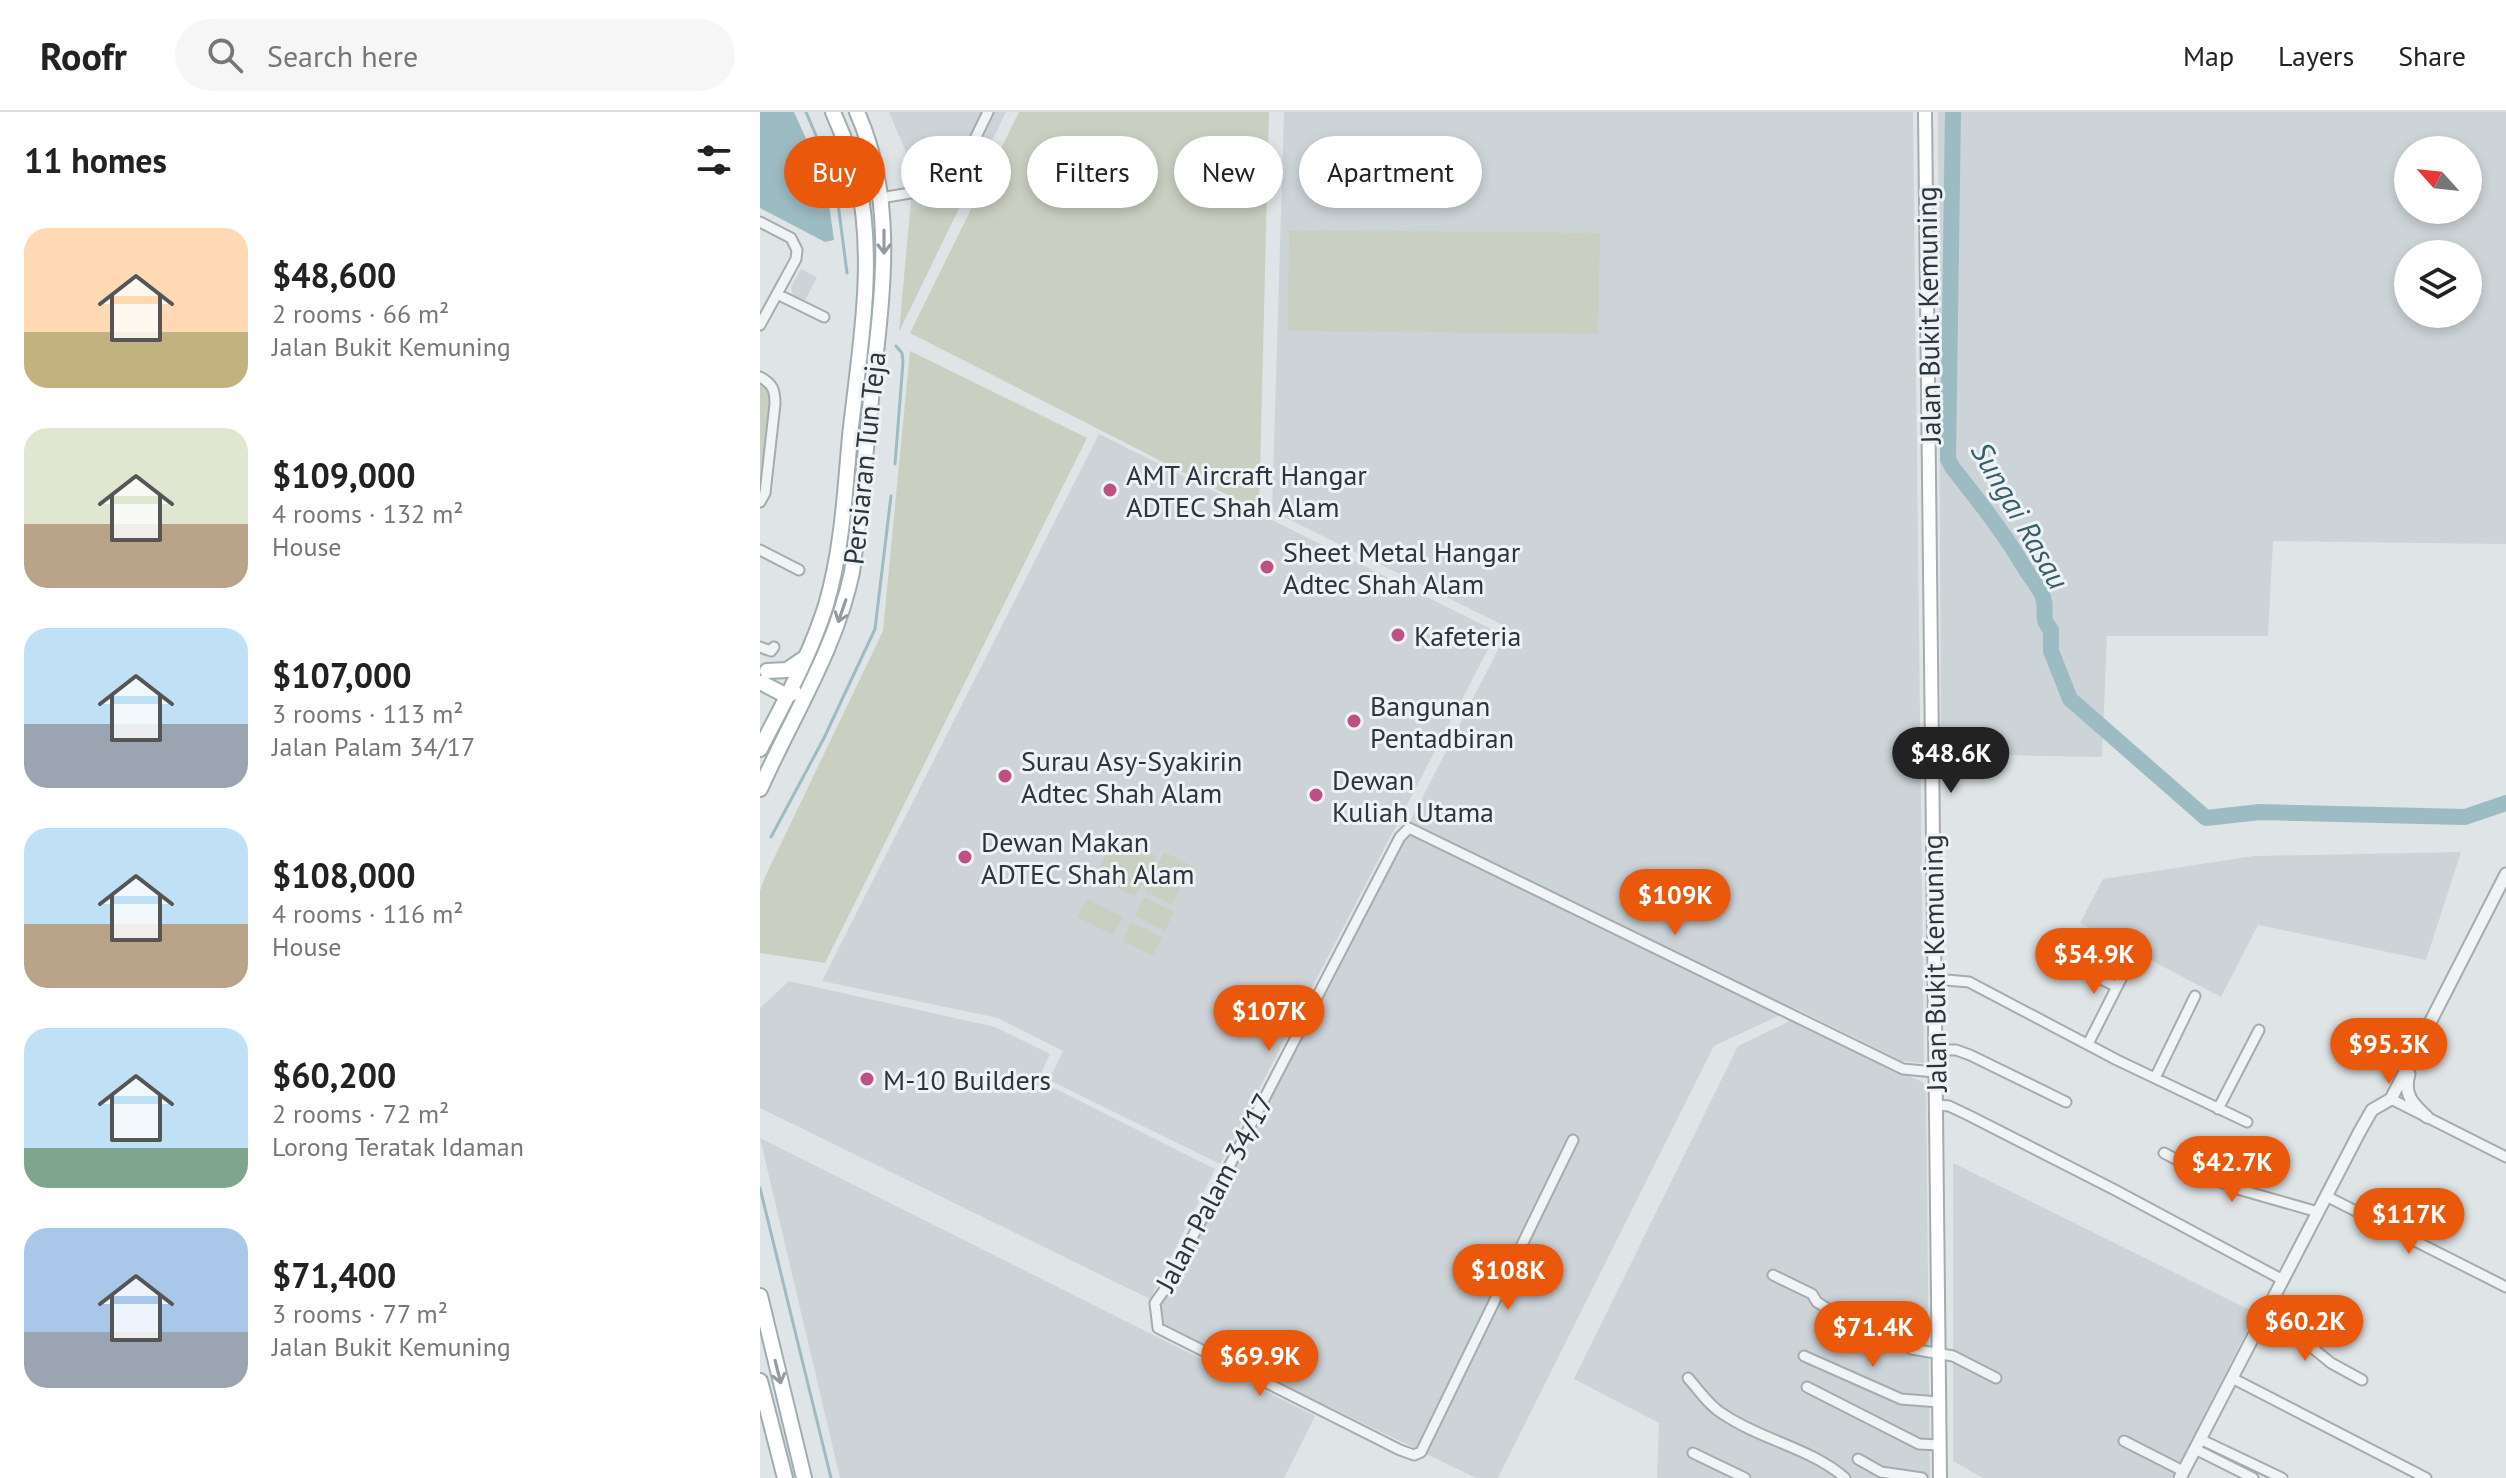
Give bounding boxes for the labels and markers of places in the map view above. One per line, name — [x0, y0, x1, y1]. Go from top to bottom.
place label: AMT Aircraft Hangar ADTEC Shah Alam — [1126, 456, 1367, 525]
marker: AMT Aircraft Hangar ADTEC Shah Alam — [1101, 481, 1119, 499]
place label: Sheet Metal Hangar Adtec Shah Alam — [1283, 533, 1521, 602]
marker: Sheet Metal Hangar Adtec Shah Alam — [1258, 558, 1276, 576]
place label: Kafeteria — [1414, 617, 1521, 654]
marker: Kafeteria — [1389, 626, 1407, 644]
place label: Bangunan Pentadbiran — [1370, 687, 1514, 756]
marker: Bangunan Pentadbiran — [1345, 712, 1363, 730]
pin: $48.6K — [1886, 727, 2016, 795]
place label: Surau Asy-Syakirin Adtec Shah Alam — [1021, 742, 1242, 811]
place label: Dewan Kuliah Utama — [1332, 761, 1494, 830]
marker: Surau Asy-Syakirin Adtec Shah Alam — [996, 767, 1014, 785]
marker: Dewan Kuliah Utama — [1307, 786, 1325, 804]
place label: Dewan Makan ADTEC Shah Alam — [981, 823, 1194, 892]
marker: Dewan Makan ADTEC Shah Alam — [956, 848, 974, 866]
pin: $109K — [1619, 869, 1731, 937]
pin: $54.9K — [2029, 928, 2159, 996]
pin: $107K — [1213, 985, 1325, 1053]
pin: $95.3K — [2324, 1018, 2454, 1086]
place label: M-10 Builders — [883, 1061, 1051, 1098]
marker: M-10 Builders — [858, 1070, 876, 1088]
pin: $42.7K — [2167, 1136, 2297, 1204]
pin: $117K — [2353, 1188, 2465, 1256]
pin: $108K — [1452, 1244, 1564, 1312]
pin: $60.2K — [2240, 1295, 2370, 1363]
pin: $71.4K — [1808, 1301, 1938, 1369]
pin: $69.9K — [1195, 1330, 1325, 1398]

